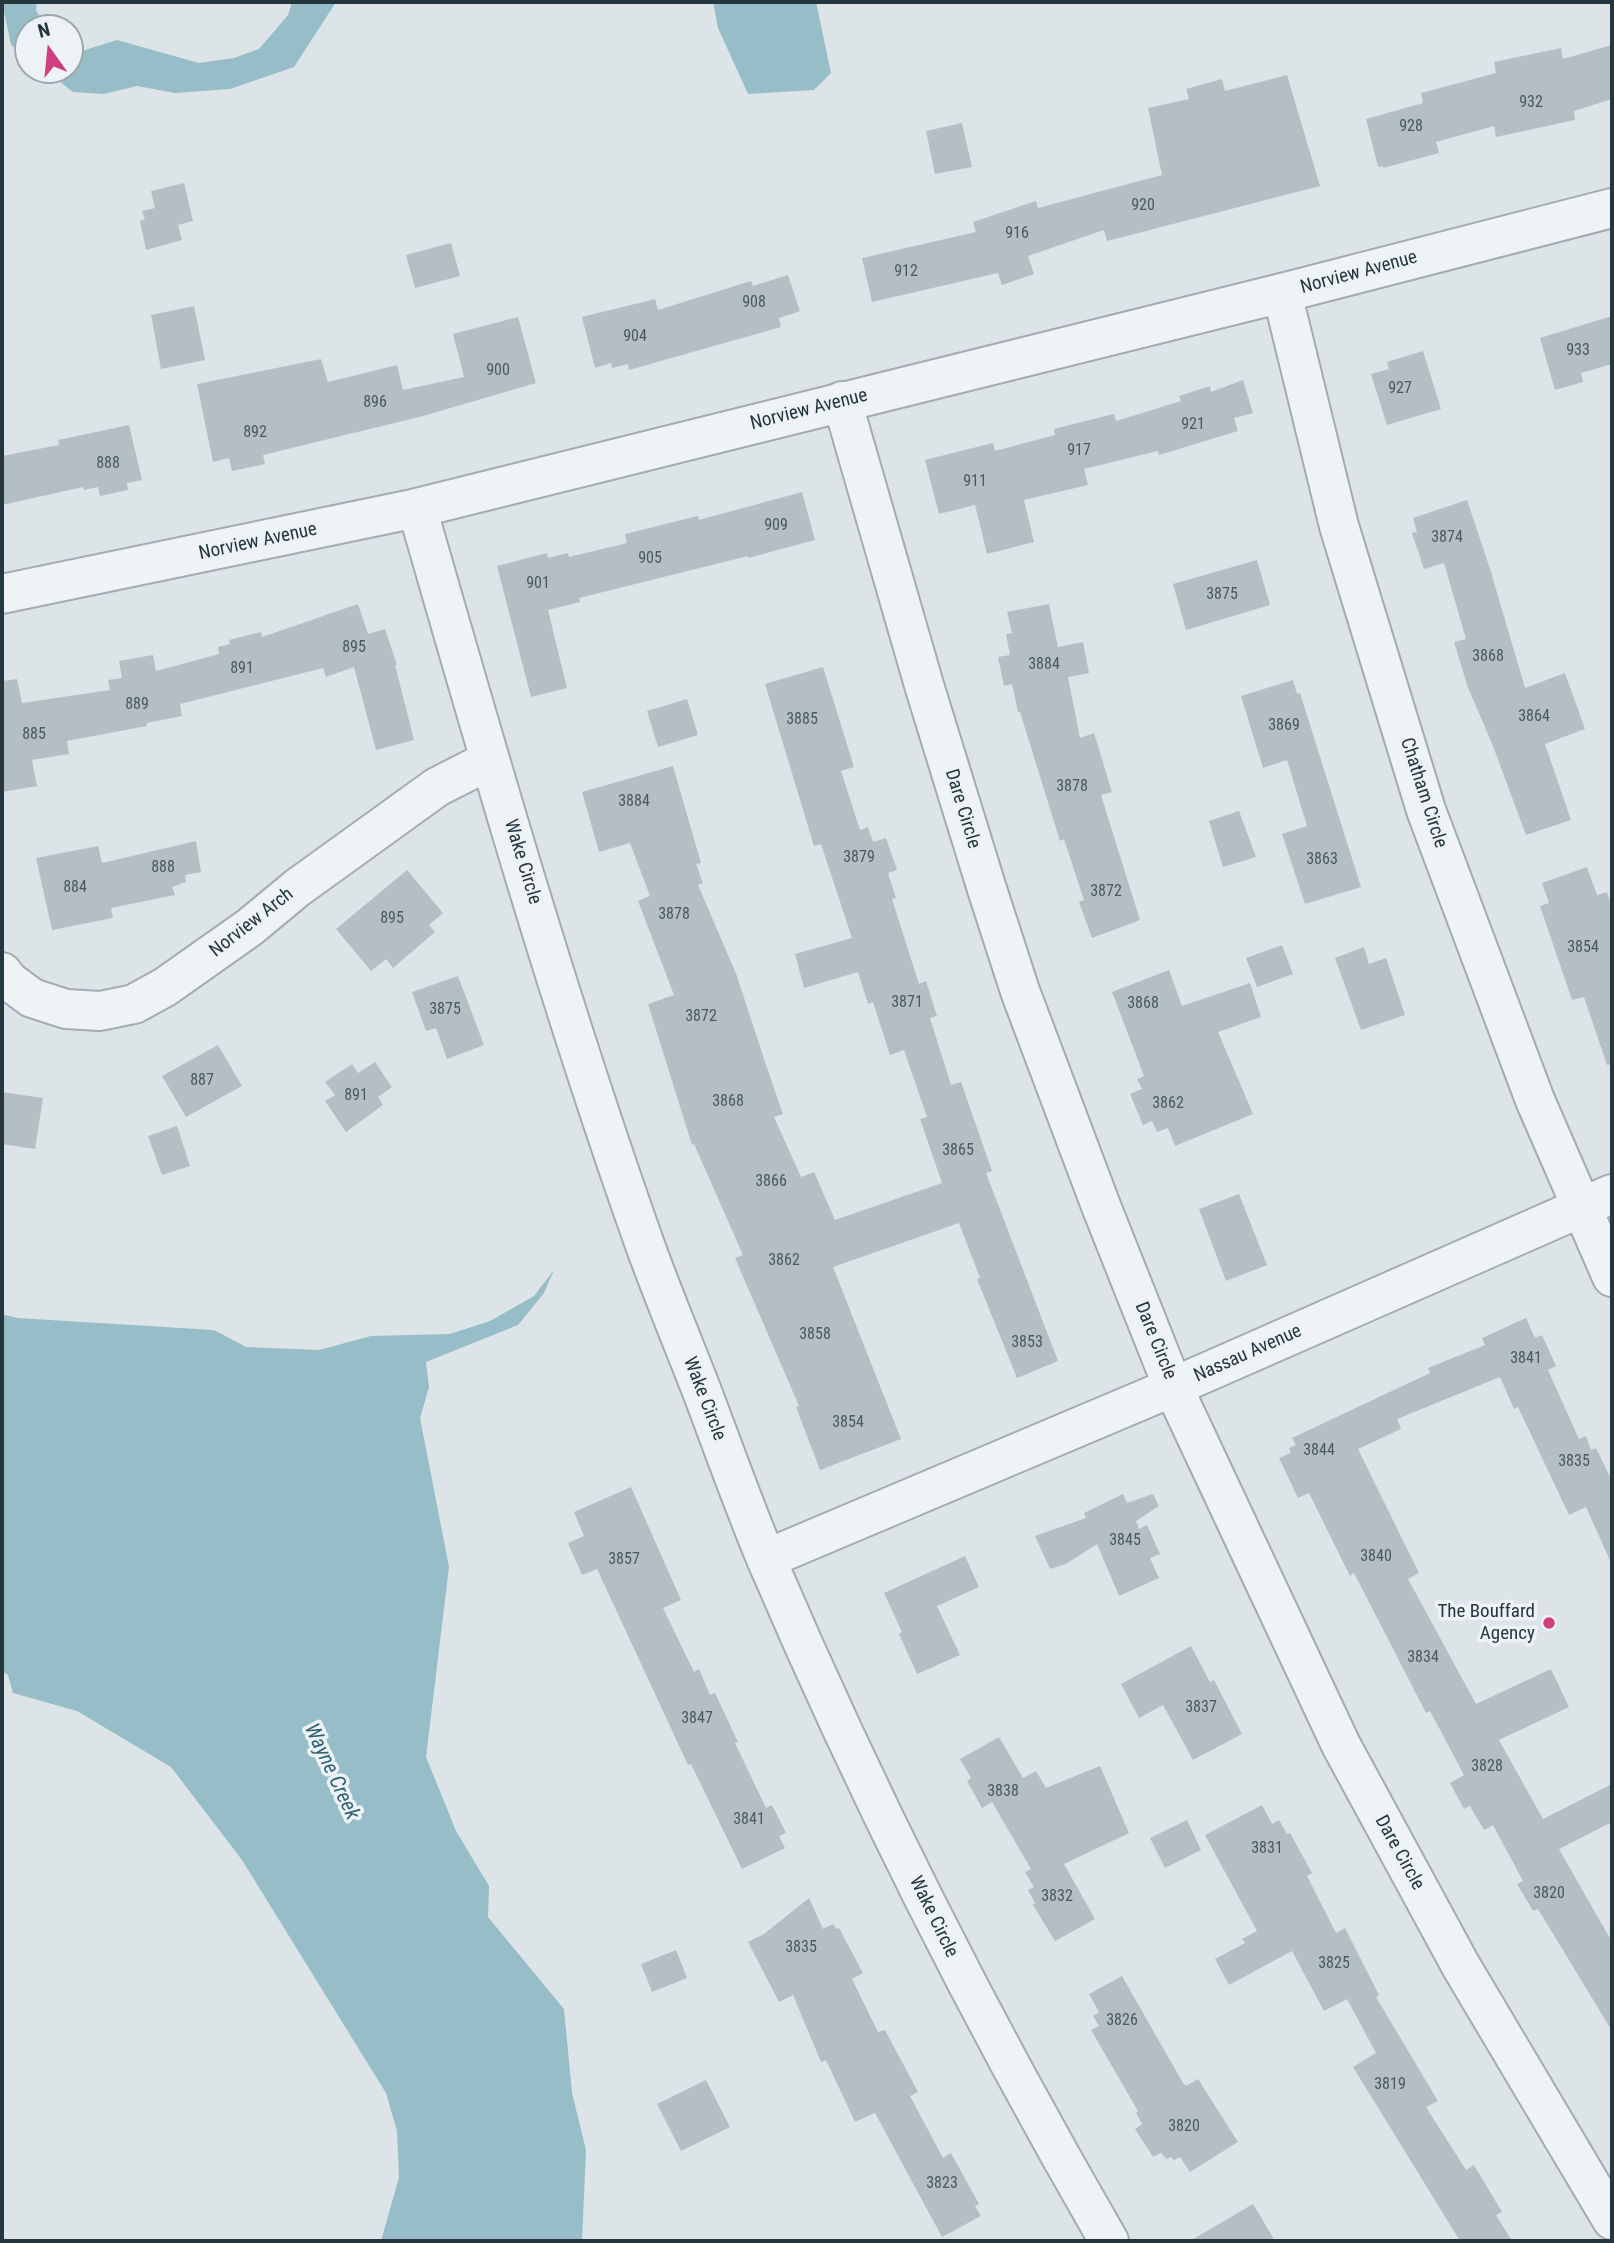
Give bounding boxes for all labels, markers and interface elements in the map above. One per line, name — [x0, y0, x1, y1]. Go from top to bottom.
north arrow — [14, 14, 84, 84]
text: N — [35, 18, 53, 43]
house number: 932 — [1519, 93, 1543, 113]
house number: 928 — [1399, 117, 1423, 137]
house number: 920 — [1131, 196, 1155, 216]
house number: 916 — [1005, 224, 1029, 244]
street label: Norview Avenue — [1298, 246, 1420, 300]
house number: 912 — [894, 262, 918, 282]
house number: 908 — [742, 293, 766, 313]
house number: 904 — [623, 327, 647, 347]
house number: 933 — [1566, 341, 1590, 361]
house number: 900 — [486, 361, 510, 381]
house number: 927 — [1388, 379, 1412, 399]
street label: Norview Avenue — [748, 384, 870, 436]
house number: 896 — [363, 393, 387, 413]
house number: 921 — [1181, 415, 1205, 435]
house number: 892 — [243, 423, 267, 443]
house number: 917 — [1067, 441, 1091, 461]
house number: 888 — [96, 454, 120, 474]
house number: 911 — [963, 472, 987, 492]
house number: 909 — [764, 516, 788, 536]
street label: Norview Avenue — [197, 518, 319, 566]
house number: 3874 — [1431, 528, 1463, 548]
house number: 905 — [638, 549, 662, 569]
house number: 901 — [526, 574, 550, 594]
house number: 3875 — [1206, 585, 1238, 605]
house number: 895 — [342, 638, 366, 658]
house number: 3868 — [1472, 647, 1504, 667]
house number: 3884 — [1028, 655, 1060, 675]
house number: 891 — [230, 659, 254, 679]
house number: 889 — [125, 695, 149, 715]
house number: 3864 — [1518, 707, 1550, 727]
house number: 3885 — [786, 710, 818, 730]
house number: 3869 — [1268, 716, 1300, 736]
house number: 885 — [22, 725, 46, 745]
street label: Chatham Circle — [1394, 735, 1452, 851]
street label: Dare Circle — [939, 767, 985, 851]
house number: 3878 — [1056, 777, 1088, 797]
house number: 3884 — [618, 792, 650, 812]
street label: Wake Circle — [498, 817, 546, 907]
house number: 3879 — [843, 848, 875, 868]
house number: 3863 — [1306, 850, 1338, 870]
house number: 888 — [151, 858, 175, 878]
house number: 884 — [63, 878, 87, 898]
house number: 3872 — [1090, 882, 1122, 902]
street label: Norview Arch — [206, 883, 298, 963]
house number: 3878 — [658, 905, 690, 925]
house number: 895 — [380, 909, 404, 929]
house number: 3854 — [1567, 938, 1599, 958]
house number: 3871 — [891, 993, 923, 1013]
house number: 3868 — [1127, 994, 1159, 1014]
house number: 3875 — [429, 1000, 461, 1020]
house number: 3872 — [685, 1007, 717, 1027]
house number: 887 — [190, 1071, 214, 1091]
house number: 891 — [344, 1086, 368, 1106]
house number: 3868 — [712, 1092, 744, 1112]
house number: 3862 — [1152, 1094, 1184, 1114]
house number: 3865 — [942, 1141, 974, 1161]
house number: 3866 — [755, 1172, 787, 1192]
house number: 3862 — [768, 1251, 800, 1271]
street label: Dare Circle — [1129, 1299, 1181, 1383]
street label: Nassau Avenue — [1191, 1320, 1305, 1388]
house number: 3858 — [799, 1325, 831, 1345]
house number: 3853 — [1011, 1333, 1043, 1353]
house number: 3841 — [1510, 1349, 1542, 1369]
street label: Wake Circle — [678, 1354, 730, 1444]
house number: 3854 — [832, 1413, 864, 1433]
house number: 3844 — [1303, 1441, 1335, 1461]
house number: 3835 — [1558, 1452, 1590, 1472]
house number: 3845 — [1109, 1531, 1141, 1551]
house number: 3840 — [1360, 1547, 1392, 1567]
house number: 3857 — [608, 1550, 640, 1570]
place label: The Bouffard Agency — [1437, 1601, 1535, 1645]
marker: The Bouffard Agency — [1541, 1615, 1557, 1631]
house number: 3834 — [1407, 1648, 1439, 1668]
house number: 3837 — [1185, 1698, 1217, 1718]
house number: 3847 — [681, 1709, 713, 1729]
water label: Wayne Creek — [298, 1720, 364, 1824]
house number: 3828 — [1471, 1757, 1503, 1777]
house number: 3838 — [987, 1782, 1019, 1802]
house number: 3841 — [733, 1810, 765, 1830]
street label: Dare Circle — [1369, 1812, 1429, 1894]
house number: 3831 — [1251, 1839, 1283, 1859]
street label: Wake Circle — [904, 1873, 962, 1961]
house number: 3820 — [1533, 1884, 1565, 1904]
house number: 3832 — [1041, 1887, 1073, 1907]
house number: 3835 — [785, 1938, 817, 1958]
house number: 3825 — [1318, 1954, 1350, 1974]
house number: 3826 — [1106, 2011, 1138, 2031]
house number: 3819 — [1374, 2075, 1406, 2095]
house number: 3820 — [1168, 2117, 1200, 2137]
house number: 3823 — [926, 2174, 958, 2194]

